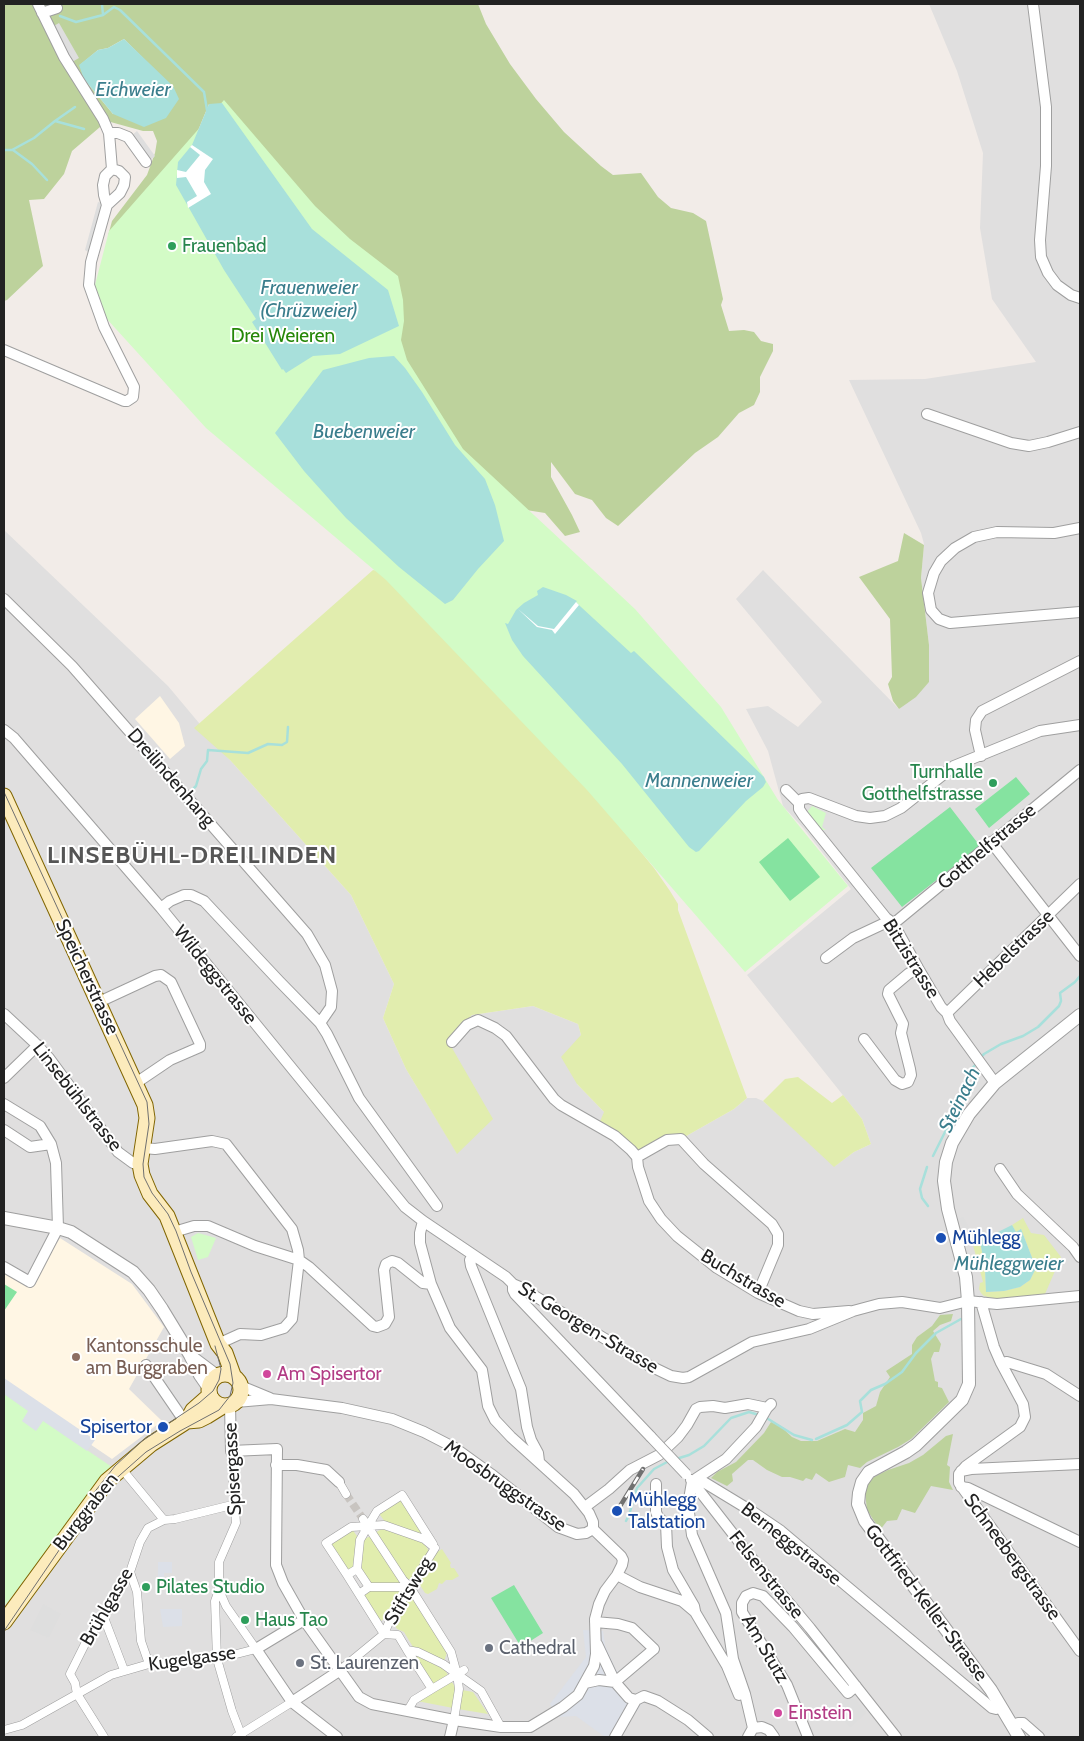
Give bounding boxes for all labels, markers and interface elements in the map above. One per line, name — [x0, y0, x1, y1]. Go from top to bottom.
water label: Eichweier — [95, 78, 171, 102]
place label: Frauenbad — [182, 235, 267, 257]
marker: Frauenbad — [166, 240, 178, 252]
water label: Frauenweier (Chrüzweier) — [260, 276, 358, 323]
park label: Drei Weieren — [231, 325, 335, 347]
water label: Buebenweier — [313, 420, 415, 444]
street label: Dreilindenhang — [122, 724, 220, 832]
place label: Turnhalle Gotthelfstrasse — [862, 761, 983, 805]
water label: Mannenweier — [645, 769, 753, 793]
marker: Turnhalle Gotthelfstrasse — [987, 777, 999, 789]
street label: Gotthelfstrasse — [933, 799, 1041, 895]
district label: LINSEBÜHL-DREILINDEN — [44, 842, 340, 870]
street label: Hebelstrasse — [969, 905, 1059, 993]
street label: Bitzistrasse — [878, 915, 944, 1003]
street label: Speicherstrasse — [50, 916, 124, 1038]
street label: Wildeggstrasse — [168, 921, 262, 1029]
street label: Linsebühlstrasse — [27, 1038, 127, 1156]
water label: Steinach — [934, 1063, 986, 1137]
place label: Mühlegg — [952, 1227, 1020, 1249]
marker: Mühlegg — [934, 1231, 948, 1245]
street label: Buchstrasse — [696, 1245, 790, 1313]
water label: Mühleggweier — [955, 1252, 1063, 1276]
street label: St. Georgen-Strasse — [514, 1277, 662, 1379]
place label: Kantonsschule am Burggraben — [86, 1335, 208, 1379]
marker: Kantonsschule am Burggraben — [70, 1351, 82, 1363]
place label: Am Spisertor — [277, 1363, 382, 1385]
marker: Am Spisertor — [261, 1368, 273, 1380]
place label: Spisertor — [80, 1416, 152, 1438]
marker: Spisertor — [156, 1420, 170, 1434]
street label: Spisergasse — [219, 1422, 247, 1516]
street label: Moosbruggstrasse — [439, 1435, 571, 1537]
street label: Burggraben — [49, 1469, 123, 1555]
place label: Mühlegg Talstation — [628, 1489, 705, 1533]
street label: Schneebergstrasse — [959, 1489, 1065, 1625]
street label: Berneggstrasse — [736, 1498, 846, 1590]
marker: Mühlegg Talstation — [610, 1504, 624, 1518]
street label: Gottfried-Keller-Strasse — [860, 1520, 992, 1686]
street label: Felsenstrasse — [724, 1527, 808, 1623]
street label: Stiftsweg — [380, 1553, 438, 1629]
street label: Brühlgasse — [76, 1564, 138, 1650]
place label: Pilates Studio — [156, 1576, 265, 1598]
marker: Pilates Studio — [140, 1581, 152, 1593]
place label: Haus Tao — [255, 1609, 328, 1631]
street label: Am Stutz — [736, 1611, 794, 1687]
marker: Haus Tao — [239, 1614, 251, 1626]
place label: Cathedral — [499, 1637, 576, 1659]
street label: Kugelgasse — [147, 1642, 237, 1676]
marker: Cathedral — [483, 1642, 495, 1654]
place label: St. Laurenzen — [310, 1652, 419, 1674]
marker: St. Laurenzen — [294, 1657, 306, 1669]
place label: Einstein — [788, 1702, 852, 1724]
marker: Einstein — [772, 1707, 784, 1719]

